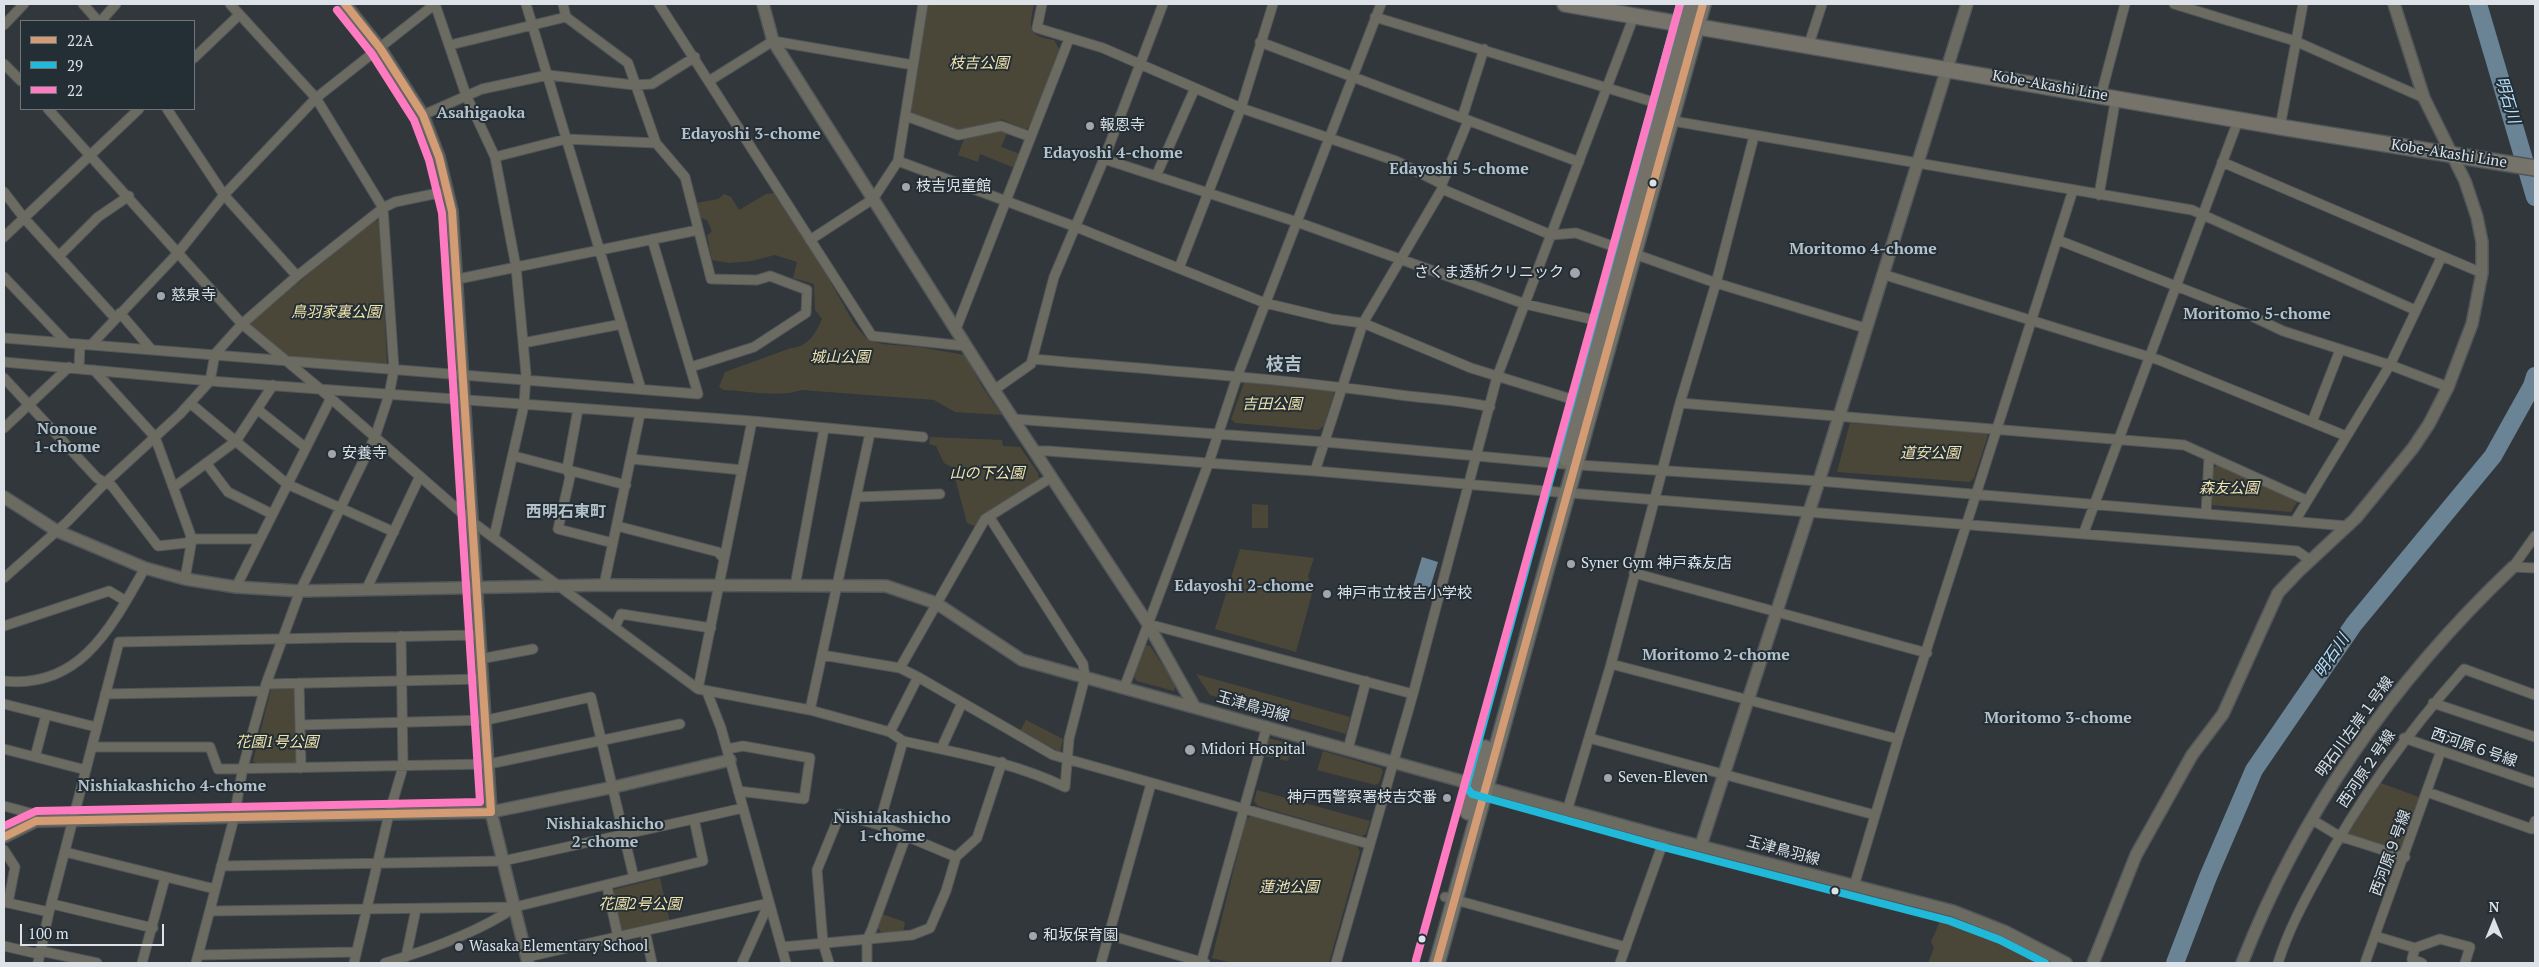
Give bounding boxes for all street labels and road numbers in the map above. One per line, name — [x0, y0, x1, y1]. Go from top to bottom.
street label: Kobe-Akashi Line — [1991, 67, 2109, 105]
street label: Kobe-Akashi Line — [2390, 136, 2508, 172]
street label: 明石川左岸１号線 — [2312, 673, 2398, 781]
street label: 玉津鳥羽線 — [1214, 688, 1292, 726]
street label: 西河原６号線 — [2429, 725, 2519, 771]
street label: 西河原２号線 — [2334, 727, 2400, 811]
street label: 西河原９号線 — [2367, 808, 2415, 898]
street label: 玉津鳥羽線 — [1744, 833, 1822, 869]

